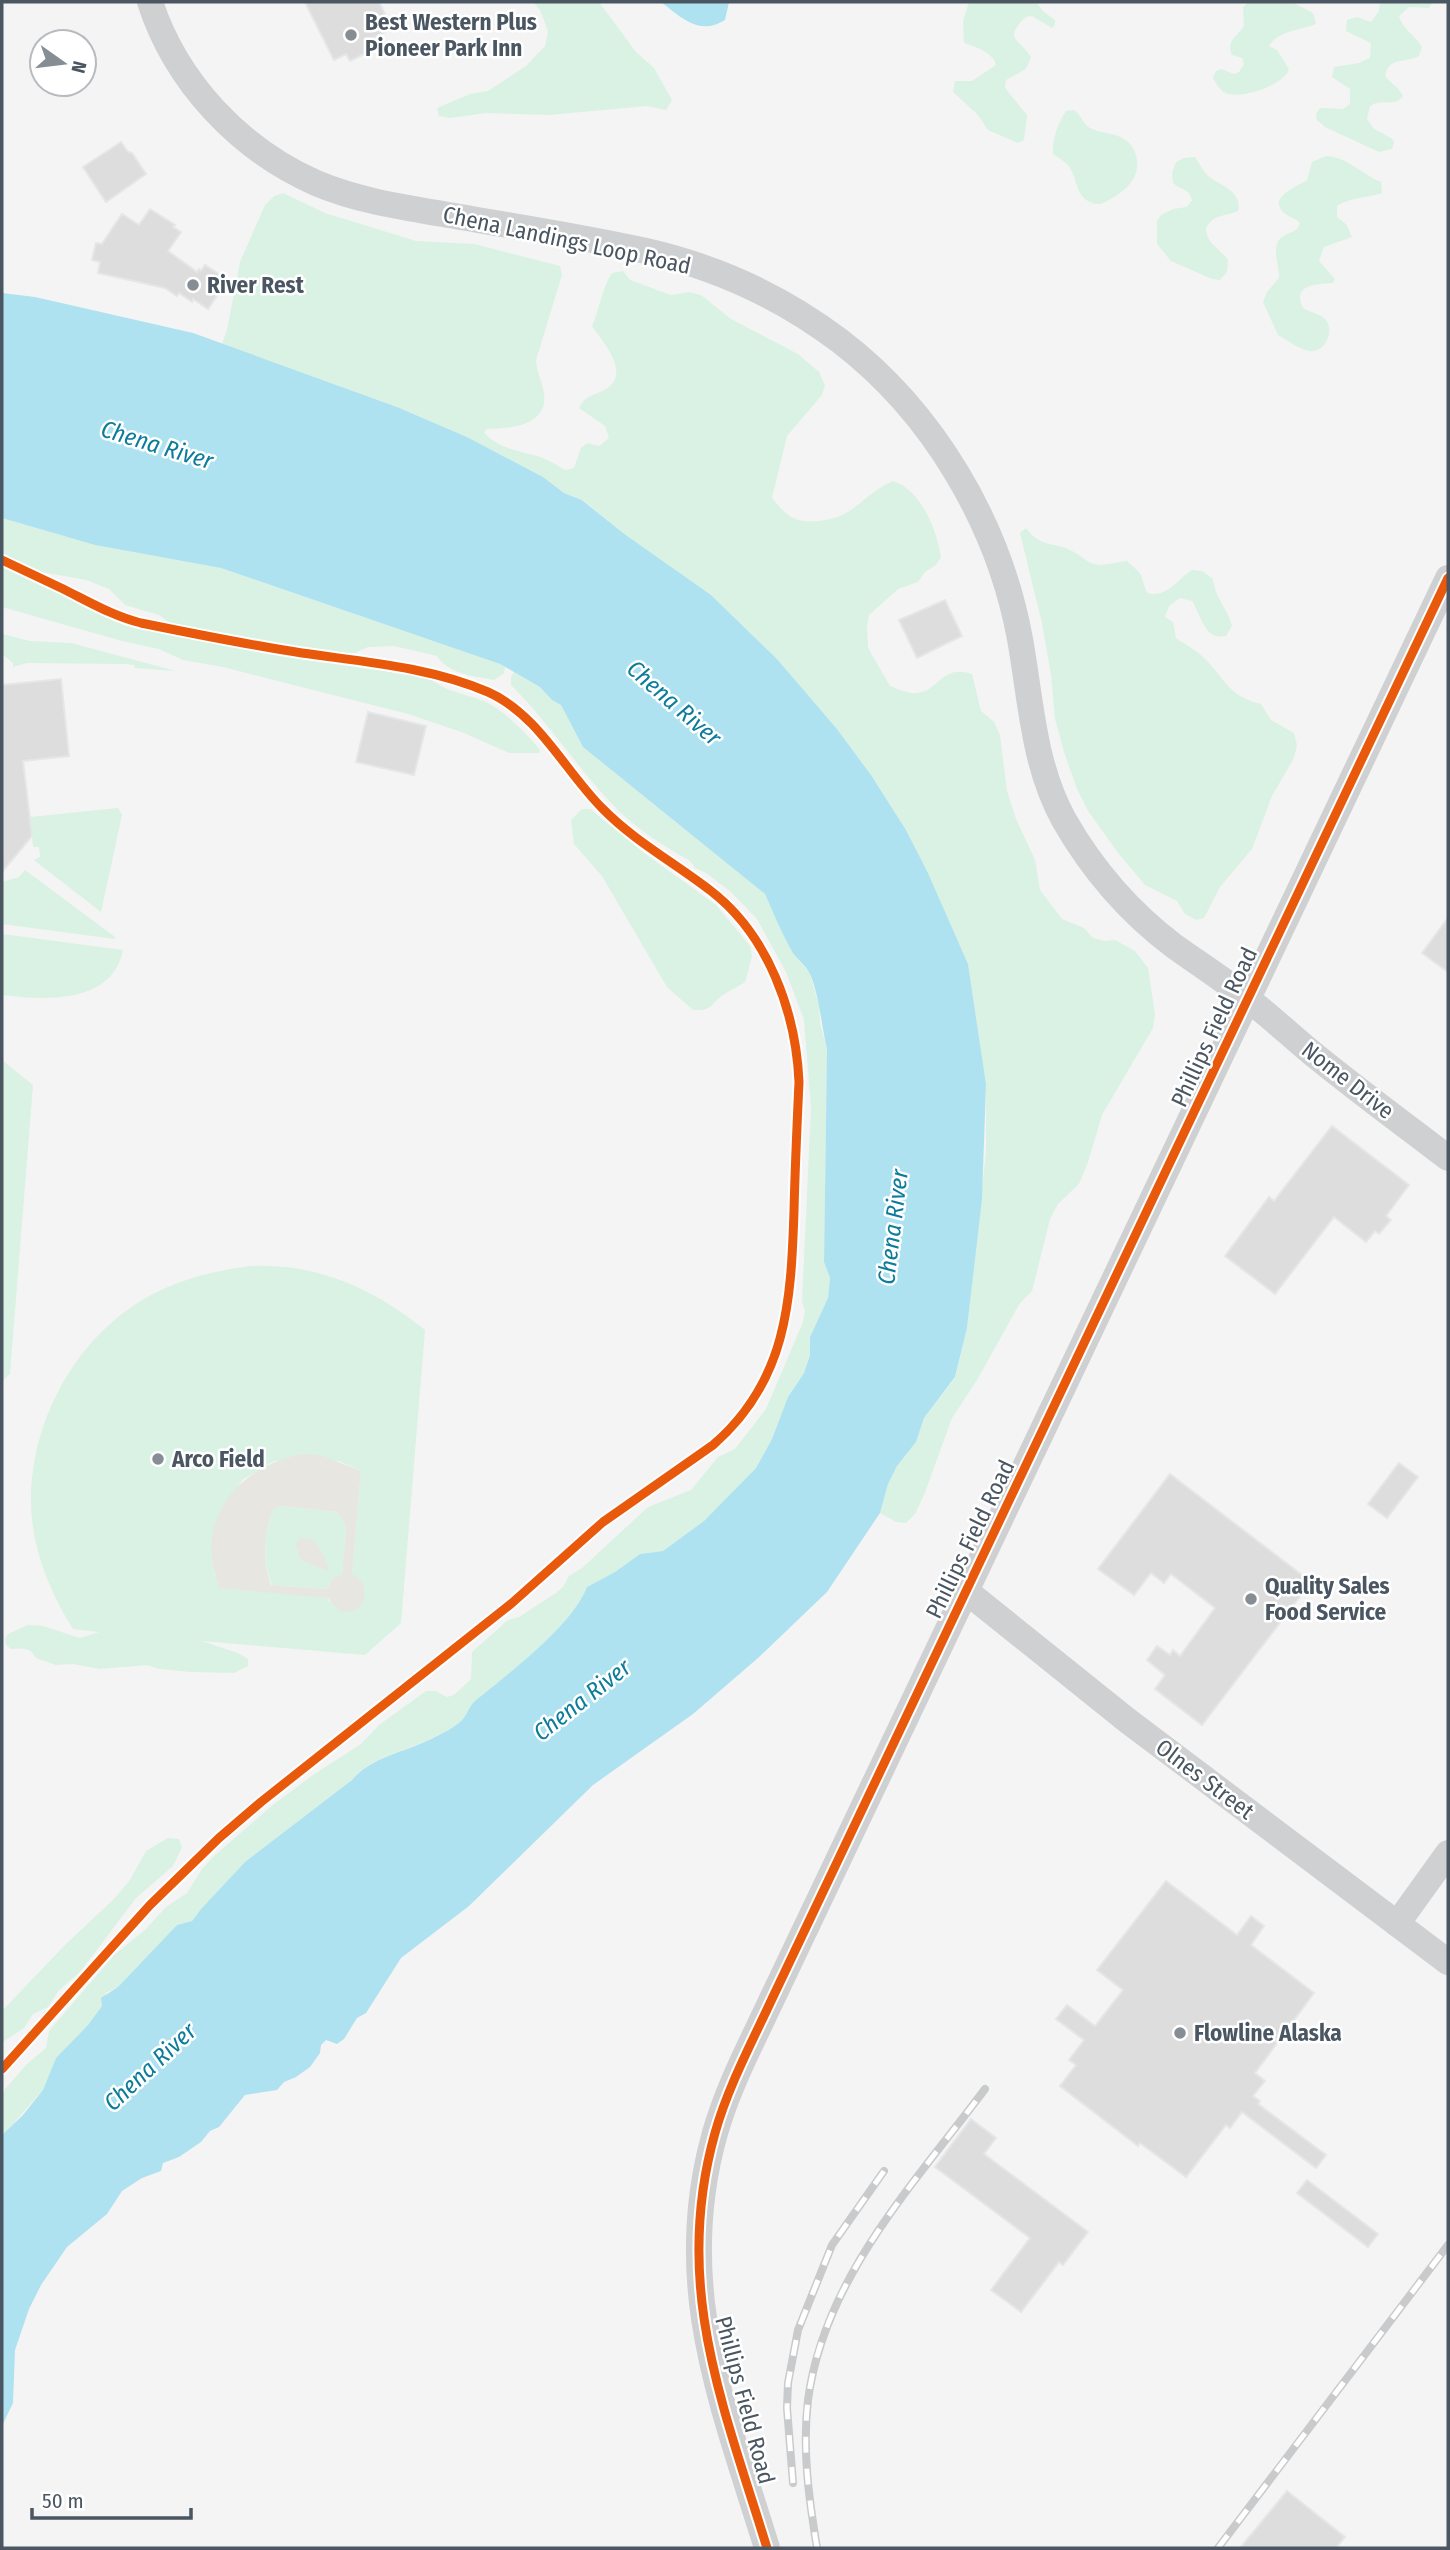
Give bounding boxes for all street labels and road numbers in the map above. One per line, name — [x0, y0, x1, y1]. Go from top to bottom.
street label: Chena Landings Loop Road — [441, 200, 693, 280]
street label: Phillips Field Road — [1165, 943, 1263, 1111]
street label: Nome Drive — [1296, 1035, 1400, 1125]
street label: Phillips Field Road — [920, 1455, 1020, 1623]
street label: Olnes Street — [1150, 1733, 1260, 1825]
street label: Phillips Field Road — [709, 2313, 781, 2487]

